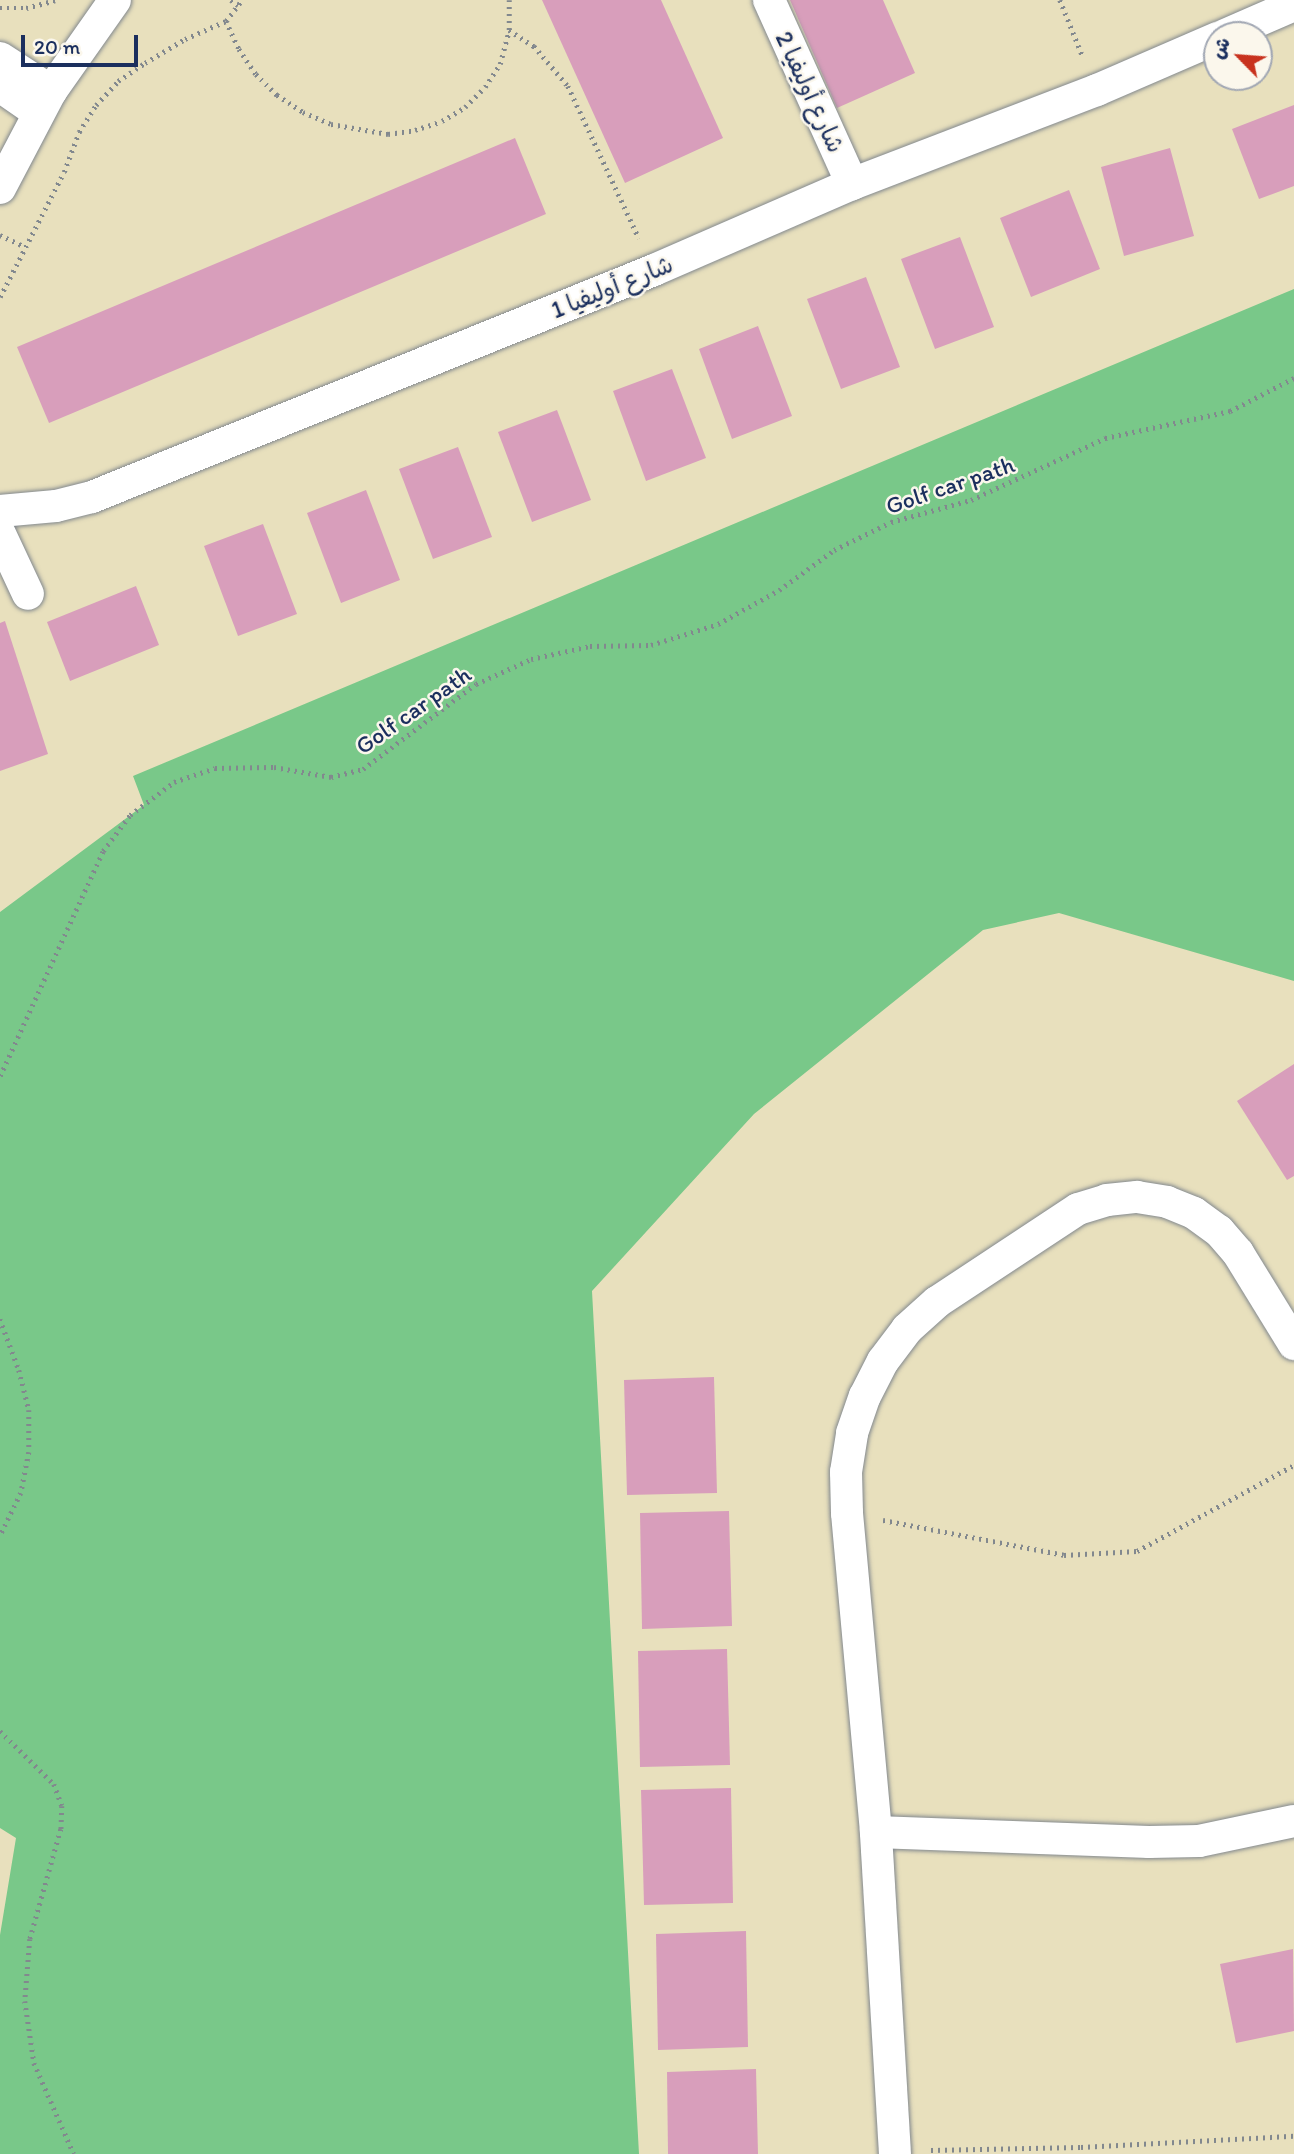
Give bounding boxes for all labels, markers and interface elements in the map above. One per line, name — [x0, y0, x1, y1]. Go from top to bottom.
scale bar — [24, 21, 142, 65]
north arrow — [1203, 21, 1273, 91]
street label: شارع أوليفيا 2 — [769, 27, 851, 157]
text: ش — [1205, 33, 1235, 62]
text: 20 m — [34, 34, 80, 59]
street label: شارع أوليفيا 1 — [547, 250, 677, 324]
street label: Golf car path — [881, 449, 1019, 521]
street label: Golf car path — [349, 659, 477, 761]

